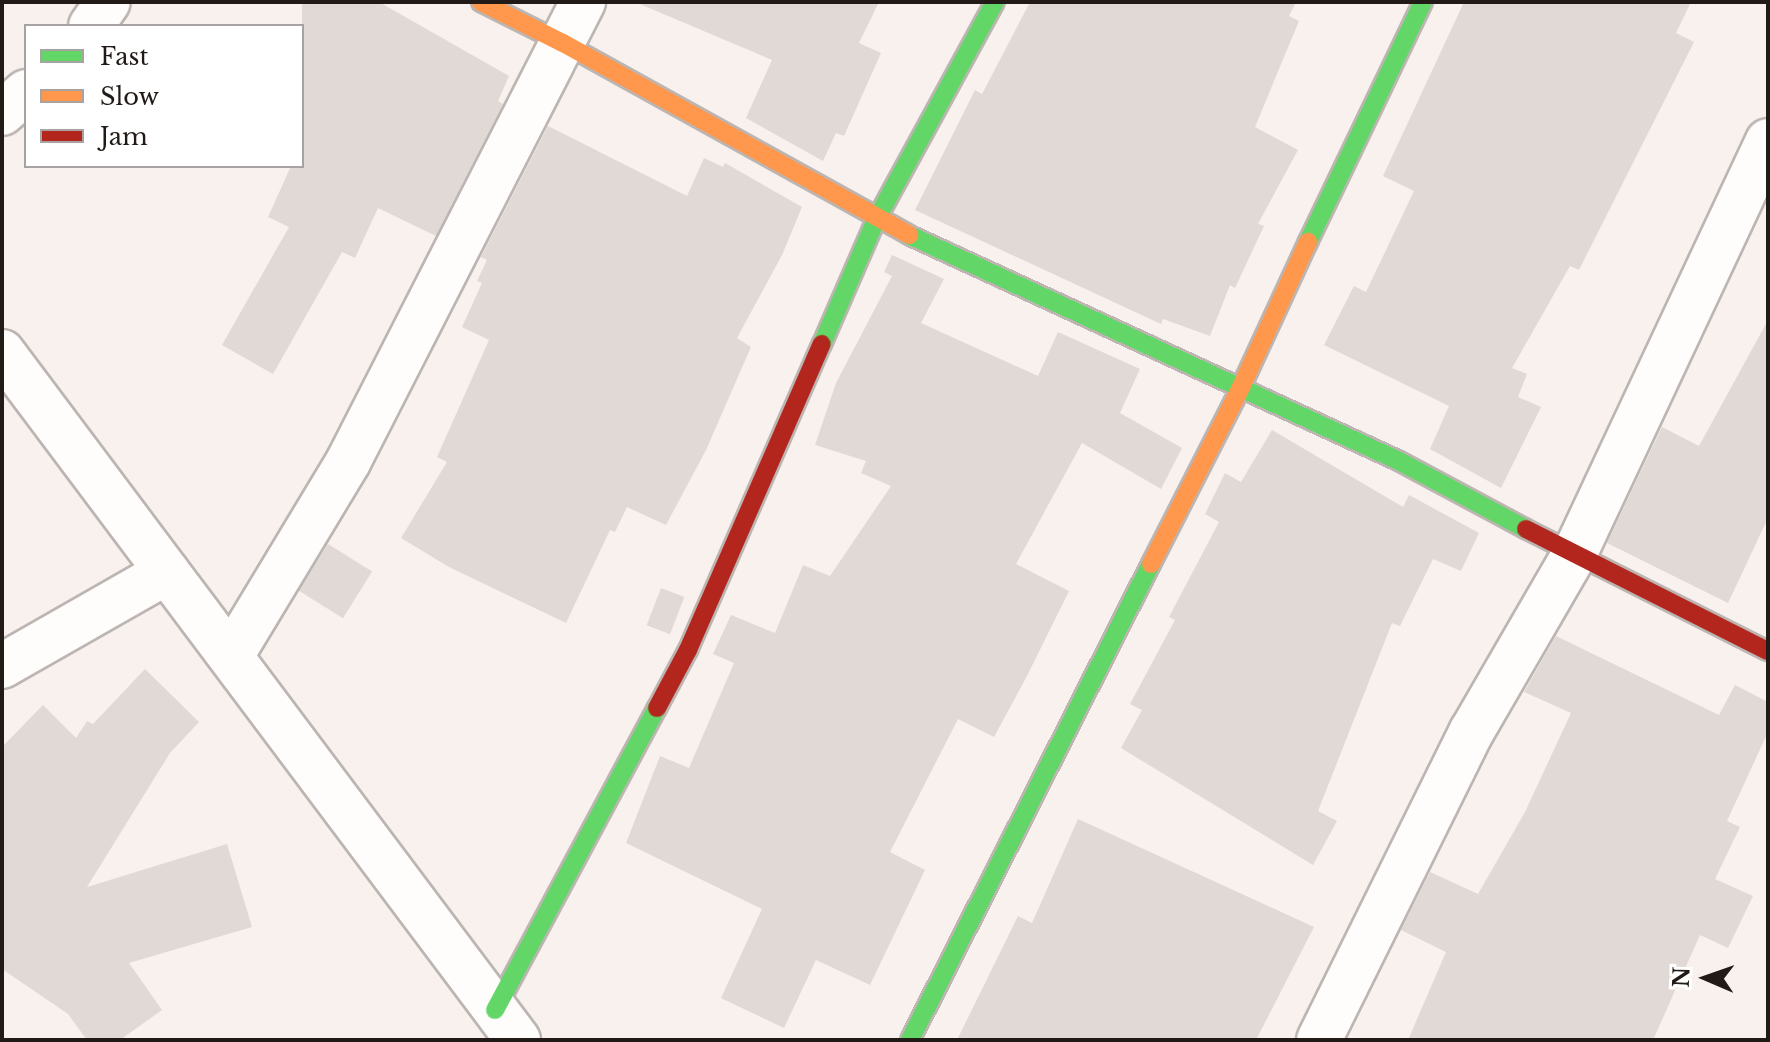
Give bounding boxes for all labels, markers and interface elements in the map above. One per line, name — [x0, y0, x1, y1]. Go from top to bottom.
legend — [24, 24, 304, 168]
text: Fast — [100, 42, 148, 71]
text: Slow — [100, 82, 159, 111]
text: Jam — [100, 122, 148, 151]
north arrow — [1666, 938, 1746, 1018]
text: N — [1668, 966, 1695, 988]

